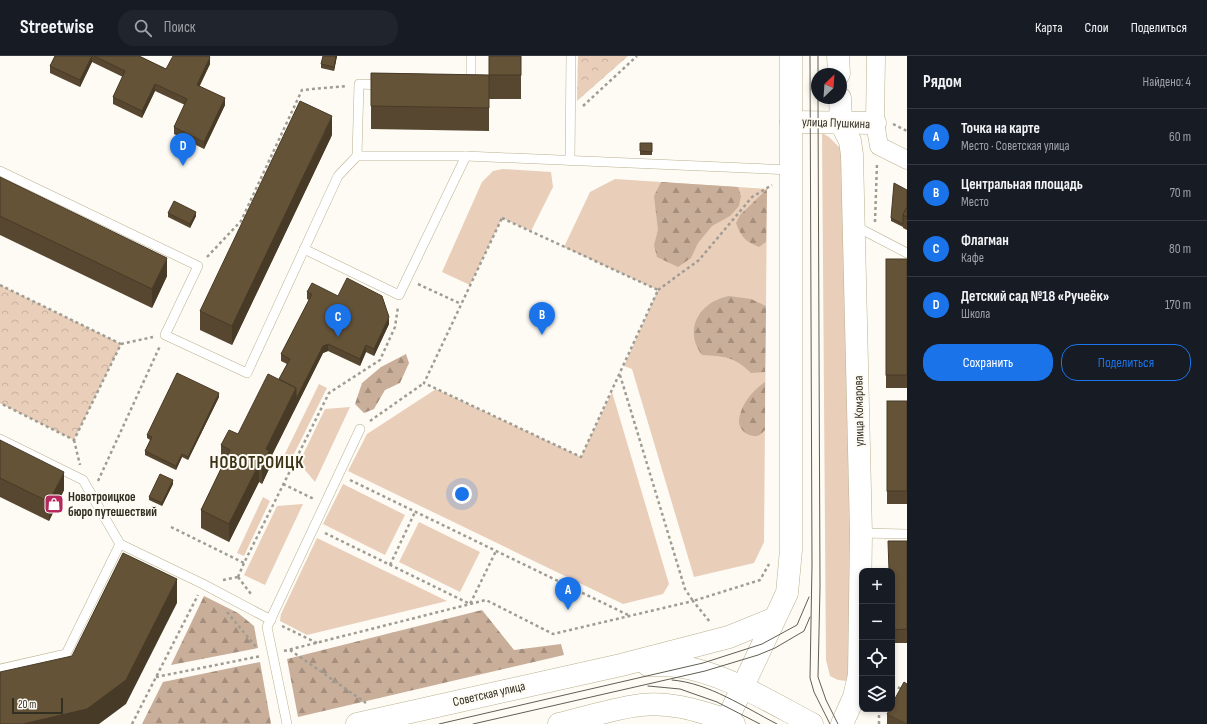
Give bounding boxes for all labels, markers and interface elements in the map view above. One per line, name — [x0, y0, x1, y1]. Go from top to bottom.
search box — [118, 10, 398, 46]
text: Streetwise — [20, 16, 94, 39]
icon: search — [132, 17, 154, 39]
text: Поиск — [164, 18, 195, 37]
text: Карта — [1035, 19, 1063, 36]
text: Слои — [1085, 19, 1109, 36]
text: Поделиться — [1131, 19, 1187, 36]
north arrow — [811, 68, 847, 104]
text: Рядом — [923, 72, 962, 92]
text: Найдено: 4 — [1143, 74, 1191, 90]
street label: улица Пушкина — [802, 114, 870, 132]
text: Точка на карте — [961, 119, 1040, 138]
text: A — [933, 129, 939, 145]
text: 60 m — [1169, 129, 1191, 145]
pin: D — [170, 133, 196, 166]
text: Место · Советская улица — [961, 138, 1070, 154]
text: Центральная площадь — [961, 175, 1083, 194]
text: B — [933, 185, 939, 201]
text: 70 m — [1170, 185, 1191, 201]
text: Место — [961, 194, 989, 210]
text: Флагман — [961, 231, 1009, 250]
text: C — [933, 241, 939, 257]
text: 80 m — [1169, 241, 1191, 257]
text: Кафе — [961, 250, 984, 266]
text: Детский сад №18 «Ручеёк» — [961, 287, 1109, 306]
text: D — [933, 297, 939, 313]
text: 170 m — [1165, 297, 1191, 313]
pin: B — [529, 302, 555, 335]
pin: C — [325, 304, 351, 337]
text: Школа — [961, 306, 990, 322]
button: Сохранить — [923, 344, 1053, 381]
button: Поделиться — [1061, 344, 1191, 381]
street label: улица Комарова — [850, 375, 868, 447]
district label: НОВОТРОИЦК — [209, 453, 305, 473]
your location — [452, 484, 472, 504]
place label: Новотроицкое бюро путешествий — [68, 489, 157, 520]
shop icon: Новотроицкое бюро путешествий — [43, 493, 65, 515]
map controls — [859, 568, 895, 712]
button: + — [859, 568, 895, 604]
pin: A — [555, 577, 581, 610]
button: − — [859, 604, 895, 640]
button: locate — [859, 640, 895, 676]
button: layers — [859, 676, 895, 712]
street label: Советская улица — [451, 678, 527, 710]
scale bar — [12, 696, 63, 715]
text: 20 m — [18, 698, 36, 711]

